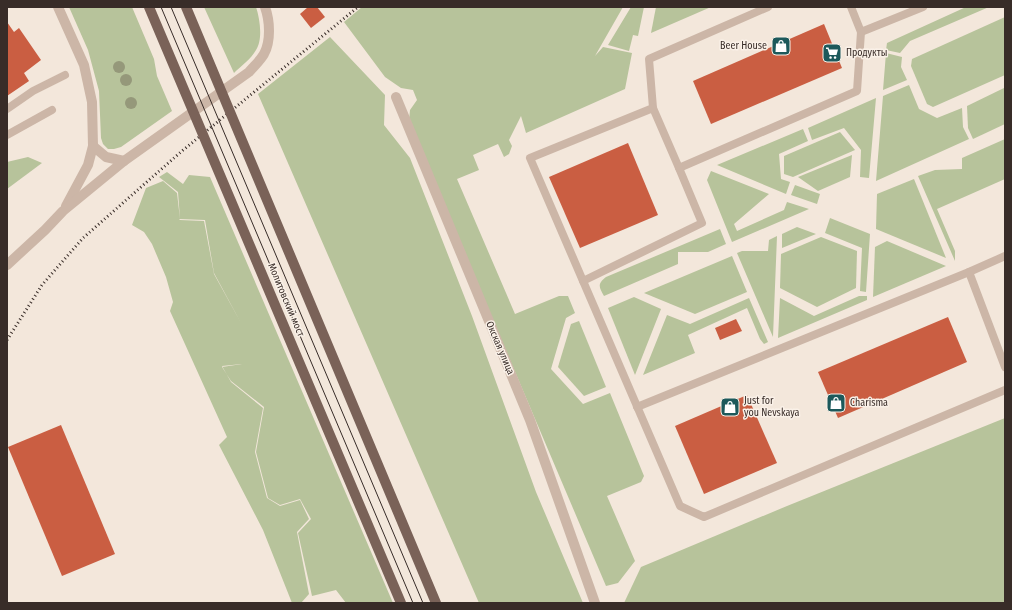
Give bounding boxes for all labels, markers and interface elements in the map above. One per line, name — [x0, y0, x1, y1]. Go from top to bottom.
shop icon: Beer House — [770, 35, 792, 57]
place label: Beer House — [720, 40, 767, 52]
supermarket icon: Продукты — [821, 42, 843, 64]
place label: Продукты — [846, 47, 887, 59]
street label: Молитовский мост — [265, 261, 307, 339]
street label: Окская улица — [483, 319, 517, 377]
shop icon: Charisma — [825, 392, 847, 414]
place label: Just for you Nevskaya — [744, 395, 799, 419]
shop icon: Just for you Nevskaya — [719, 396, 741, 418]
place label: Charisma — [850, 397, 888, 409]

